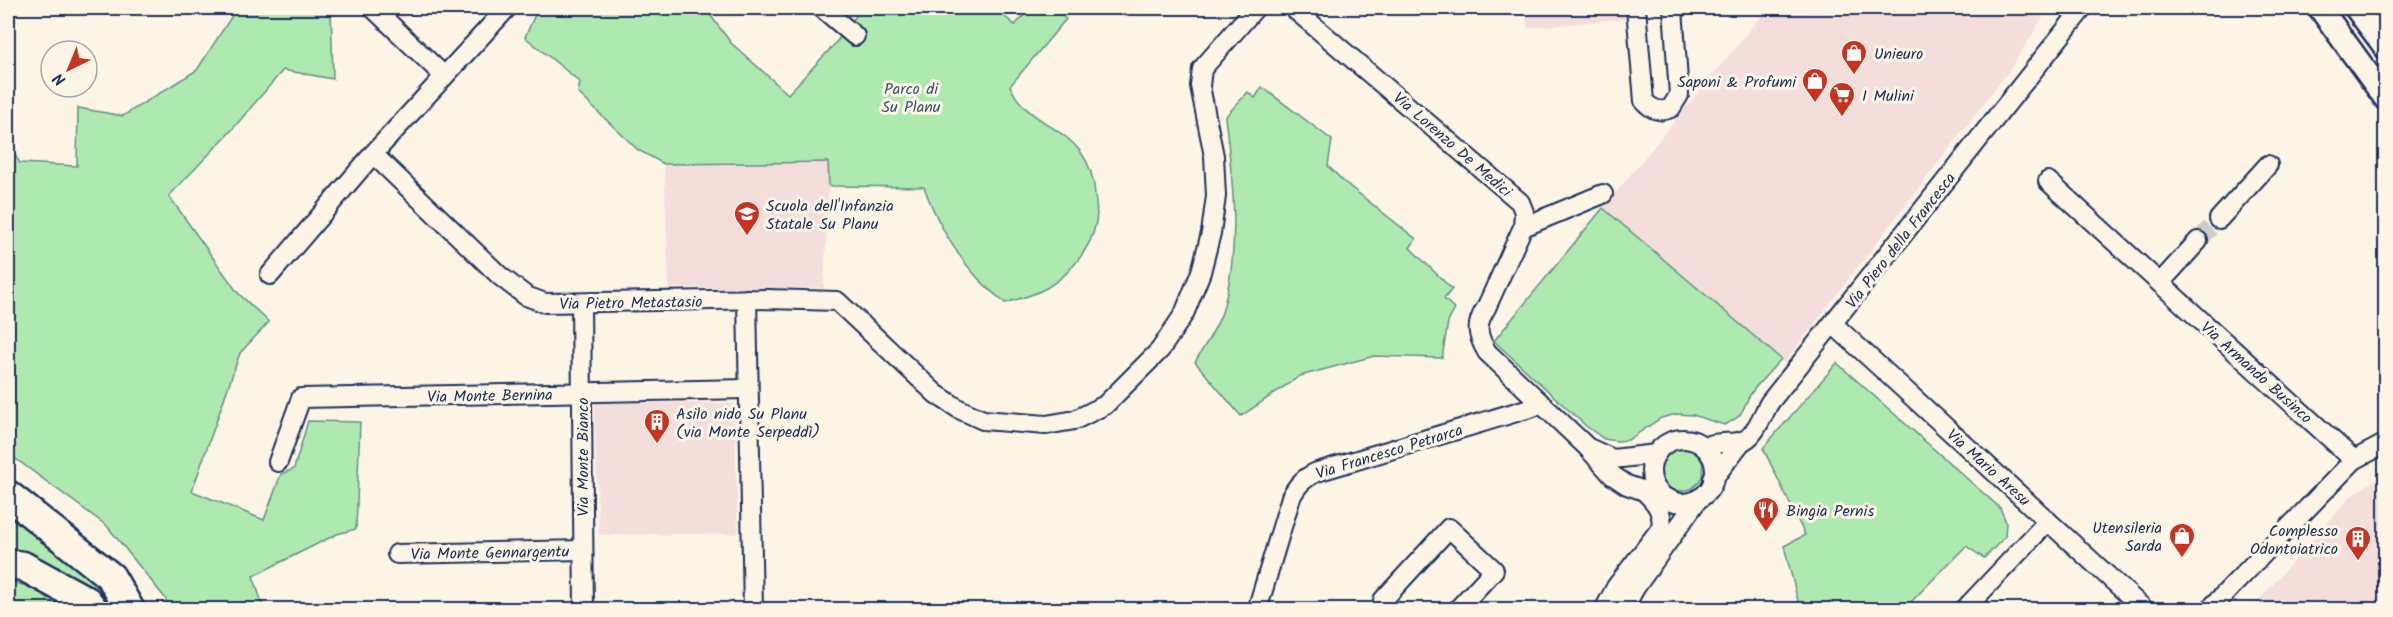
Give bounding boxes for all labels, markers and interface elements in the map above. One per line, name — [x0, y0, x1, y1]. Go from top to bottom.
shop icon: Unieuro — [1839, 38, 1869, 76]
north arrow — [39, 39, 99, 99]
place label: Unieuro — [1874, 42, 1923, 67]
text: N — [48, 66, 72, 91]
shop icon: Saponi & Profumi — [1800, 66, 1830, 104]
place label: Saponi & Profumi — [1677, 70, 1797, 95]
park label: Parco di Su Planu — [882, 77, 941, 120]
supermarket icon: I Mulini — [1827, 80, 1857, 118]
place label: I Mulini — [1862, 84, 1915, 109]
street label: Via Lorenzo De Medici — [1387, 86, 1518, 205]
street label: Via Piero della Francesca — [1840, 167, 1963, 315]
place label: Scuola dell'Infanzia Statale Su Planu — [766, 194, 894, 237]
school or university icon: Scuola dell'Infanzia Statale Su Planu — [732, 199, 762, 237]
street label: Via Pietro Metastasio — [559, 290, 703, 317]
street label: Via Armando Businco — [2194, 316, 2318, 430]
street label: Via Monte Bernina — [427, 383, 553, 410]
street label: Via Monte Bianco — [571, 398, 596, 516]
place label: Asilo nido Su Planu (via Monte Serpeddì) — [676, 402, 820, 445]
building icon: Asilo nido Su Planu (via Monte Serpeddì) — [642, 407, 672, 445]
street label: Via Francesco Petrarca — [1313, 418, 1466, 487]
street label: Via Mario Aresu — [1940, 423, 2036, 513]
restaurant icon: Bingia Pernis — [1751, 495, 1781, 533]
place label: Bingia Pernis — [1786, 499, 1874, 524]
place label: Utensileria Sarda — [2092, 516, 2162, 559]
place label: Complesso Odontoiatrico — [2250, 519, 2338, 562]
shop icon: Utensileria Sarda — [2167, 521, 2197, 559]
building icon: Complesso Odontoiatrico — [2343, 524, 2373, 562]
street label: Via Monte Gennargentu — [411, 540, 570, 567]

